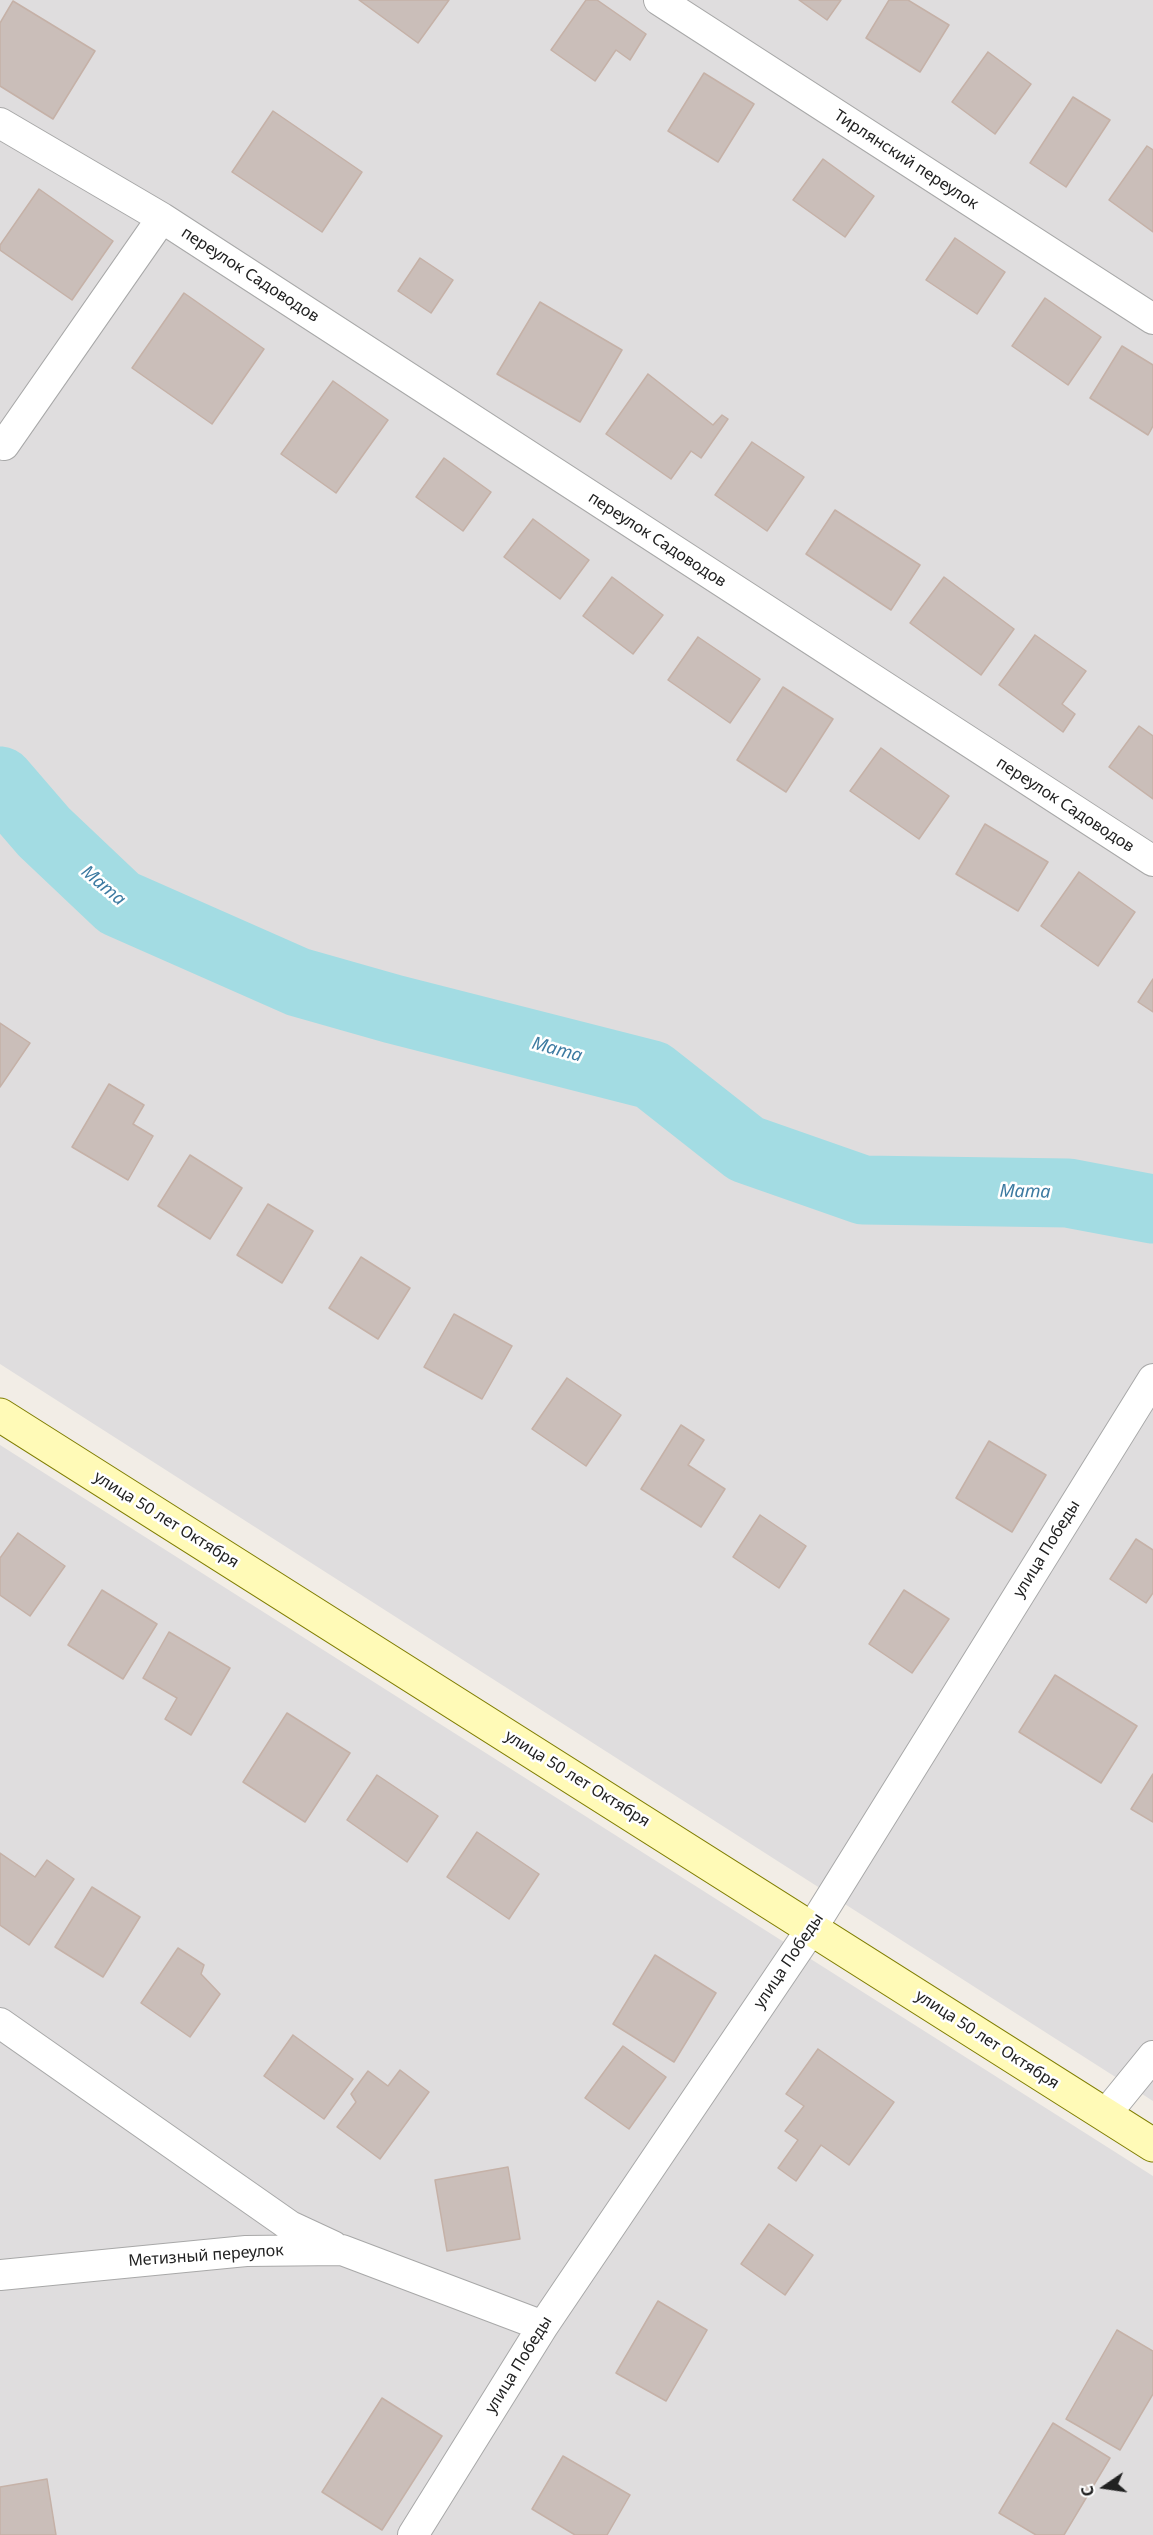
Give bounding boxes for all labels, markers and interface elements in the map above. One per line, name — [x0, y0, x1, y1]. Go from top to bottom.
street label: Тирлянский переулок — [830, 106, 982, 214]
street label: переулок Садоводов — [177, 223, 323, 327]
street label: переулок Садоводов — [584, 488, 730, 592]
street label: переулок Садоводов — [992, 753, 1138, 857]
water label: Мата — [76, 861, 130, 911]
water label: Мата — [530, 1033, 584, 1067]
water label: Мата — [999, 1181, 1051, 1203]
street label: улица 50 лет Октября — [90, 1468, 242, 1572]
street label: улица Победы — [1009, 1497, 1085, 1601]
street label: улица 50 лет Октября — [501, 1727, 653, 1831]
street label: улица Победы — [750, 1910, 828, 2012]
street label: улица 50 лет Октября — [912, 1986, 1062, 2094]
street label: Метизный переулок — [128, 2241, 284, 2271]
street label: улица Победы — [481, 2313, 557, 2417]
north arrow — [1075, 2457, 1135, 2517]
text: С — [1076, 2484, 1099, 2499]

